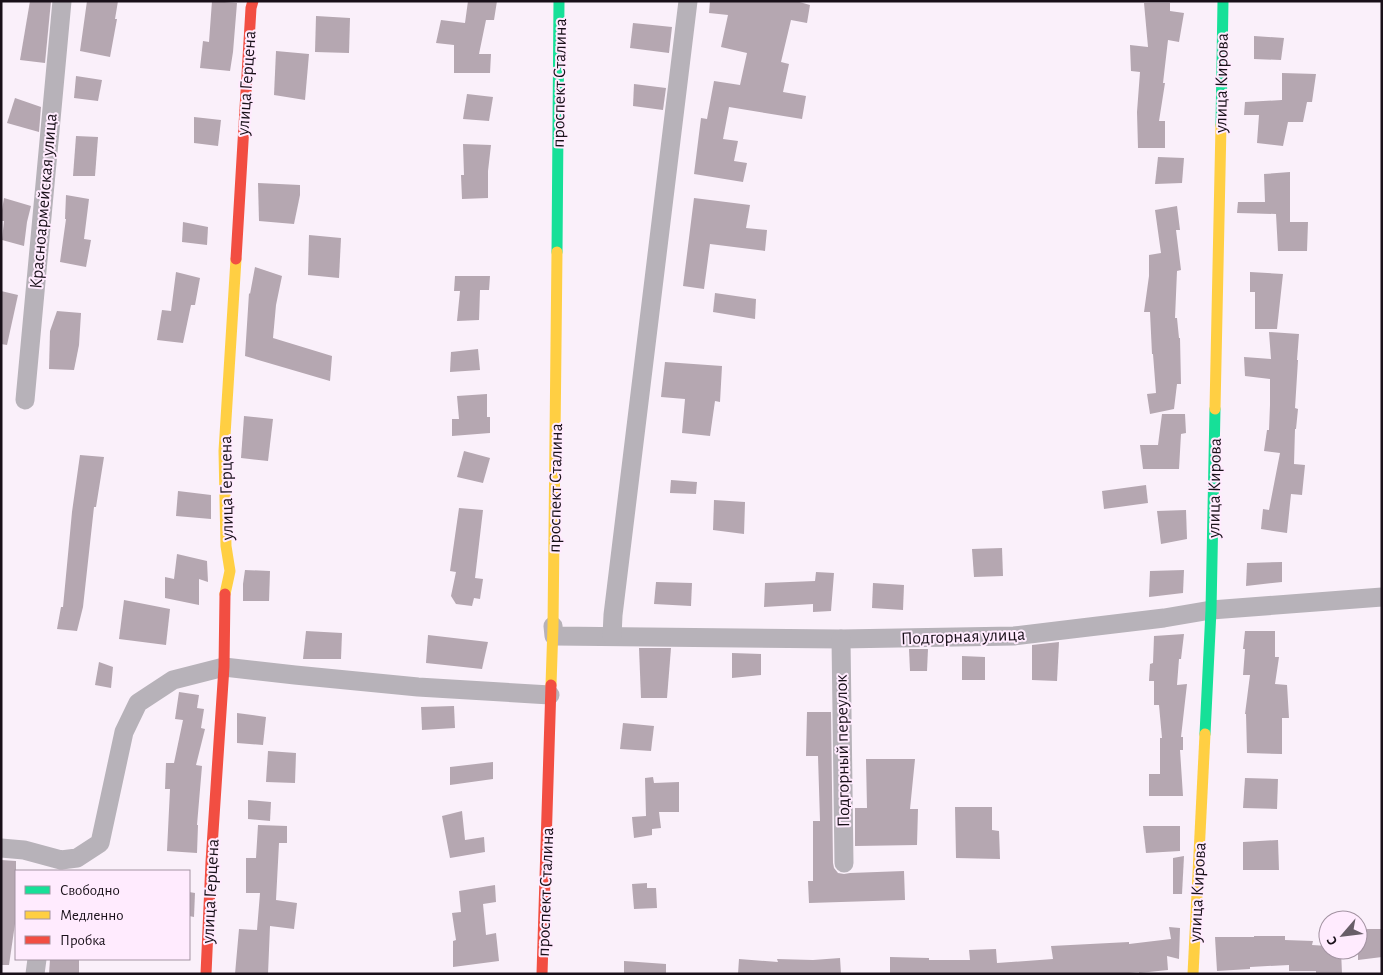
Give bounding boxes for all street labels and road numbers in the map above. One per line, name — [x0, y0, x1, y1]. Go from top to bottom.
street label: проспект Сталина — [550, 18, 570, 148]
street label: улица Герцена — [234, 30, 260, 137]
street label: улица Кирова — [1212, 33, 1232, 134]
street label: Красноармейская улица — [27, 112, 61, 290]
street label: проспект Сталина — [546, 423, 566, 553]
street label: улица Герцена — [217, 435, 237, 542]
street label: улица Кирова — [1205, 438, 1225, 539]
street label: Подгорная улица — [901, 626, 1026, 648]
street label: Подгорный переулок — [833, 674, 853, 828]
street label: проспект Сталина — [535, 827, 557, 957]
street label: улица Герцена — [199, 838, 223, 945]
street label: улица Кирова — [1186, 842, 1210, 943]

